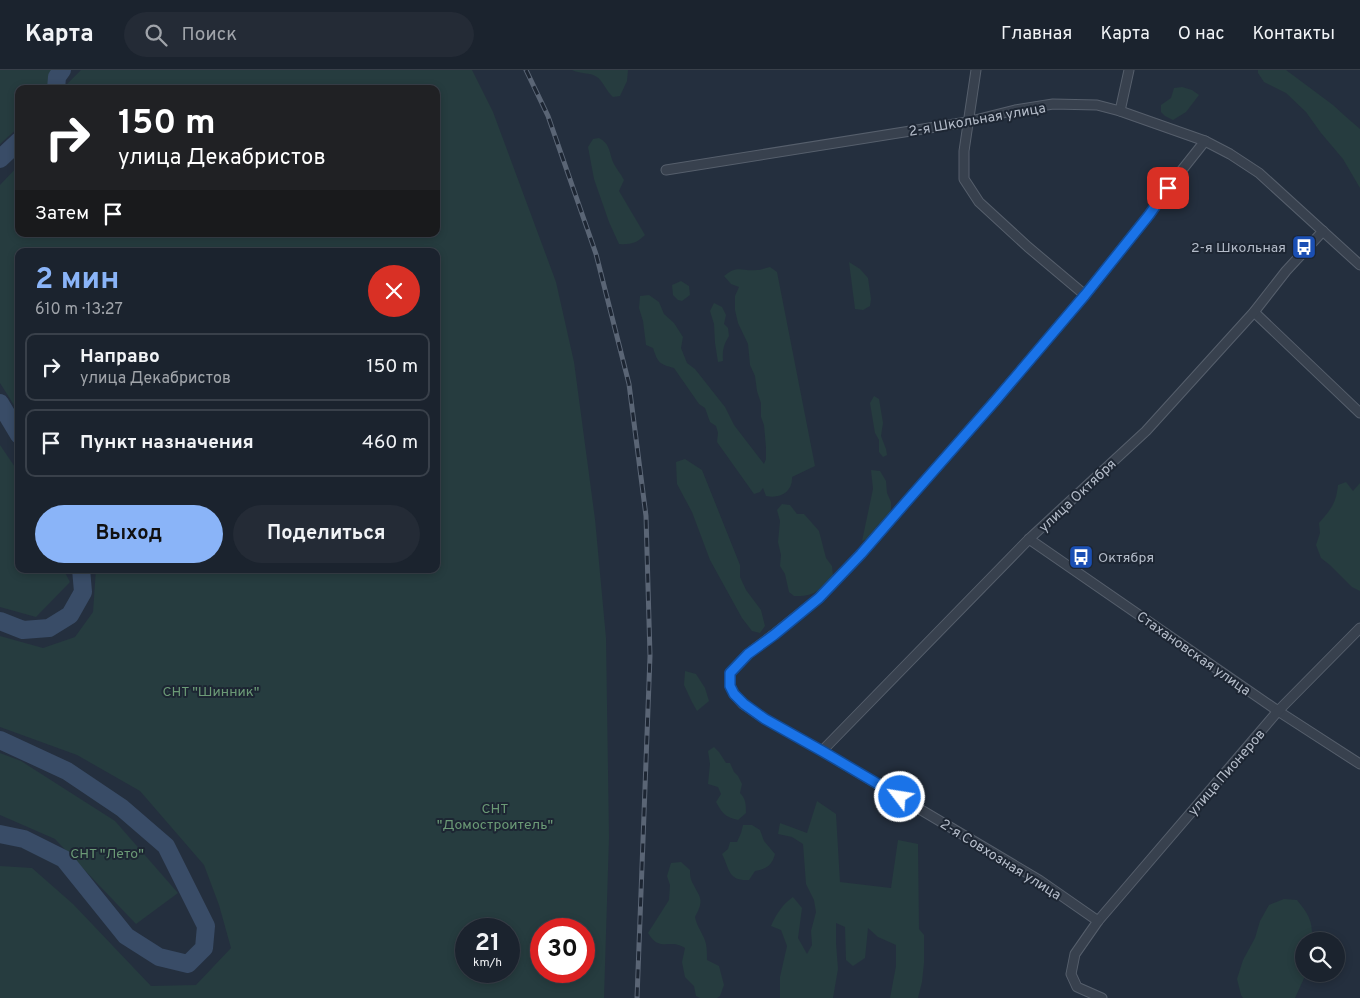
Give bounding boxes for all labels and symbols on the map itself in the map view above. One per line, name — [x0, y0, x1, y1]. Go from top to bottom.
street label: 2-я Школьная улица — [908, 100, 1047, 141]
pin — [1147, 167, 1189, 209]
bus stop icon: 2-я Школьная — [1291, 234, 1317, 260]
place label: 2-я Школьная — [1191, 240, 1286, 257]
street label: улица Октября — [1036, 456, 1120, 536]
bus stop icon: Октября — [1068, 544, 1094, 570]
place label: Октября — [1098, 550, 1154, 567]
street label: Стахановская улица — [1133, 608, 1253, 700]
park label: СНТ "Шинник" — [163, 684, 259, 701]
street label: улица Пионеров — [1185, 726, 1269, 820]
position arrow — [873, 770, 925, 822]
park label: СНТ "Домостроитель" — [437, 801, 553, 834]
street label: 2-я Совхозная улица — [937, 816, 1064, 904]
park label: СНТ "Лето" — [70, 846, 144, 863]
speed limit sign: 30 — [530, 918, 595, 983]

